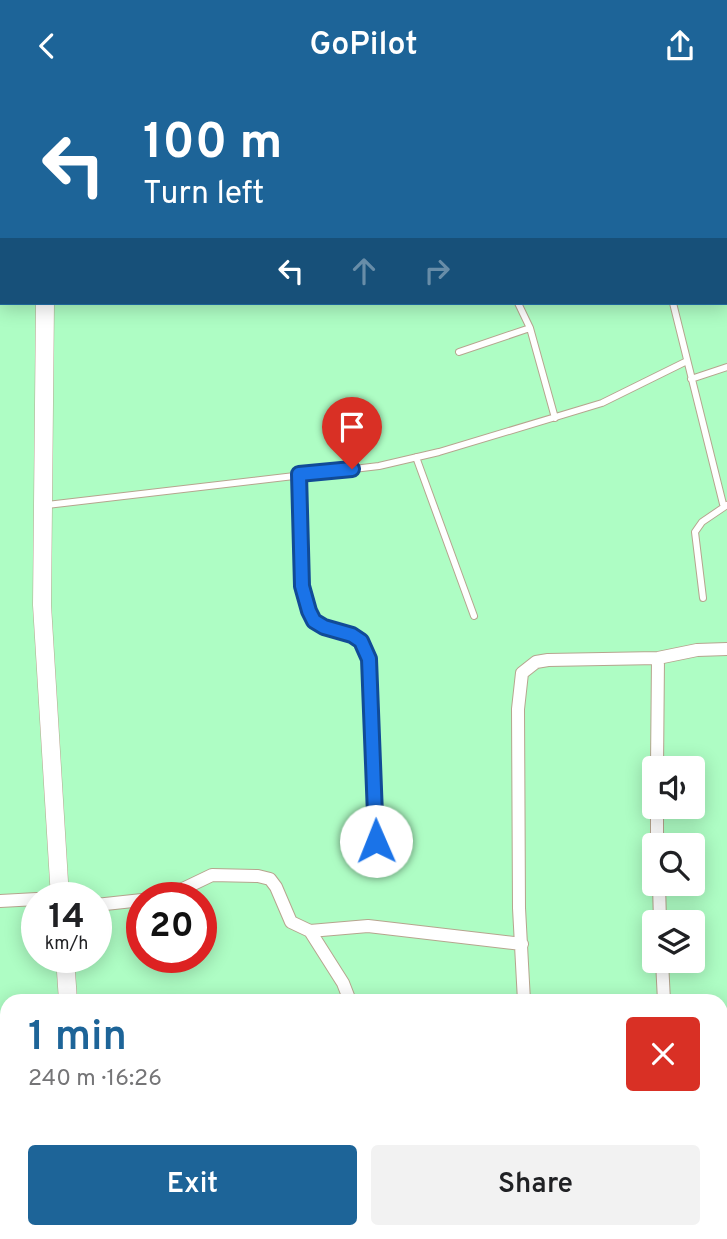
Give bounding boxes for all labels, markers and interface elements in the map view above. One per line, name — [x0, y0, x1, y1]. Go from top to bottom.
text: GoPilot — [309, 26, 418, 66]
icon: back — [28, 27, 66, 65]
icon: share — [661, 27, 699, 65]
text: 100 m — [143, 114, 282, 176]
icon: left — [28, 119, 119, 210]
text: Turn left — [143, 175, 264, 215]
icon: left — [272, 252, 310, 290]
icon: ahead — [345, 252, 383, 290]
icon: right — [418, 252, 456, 290]
pin — [322, 397, 382, 469]
icon: arrive — [333, 408, 371, 446]
map controls — [642, 756, 705, 973]
button: sound — [642, 756, 705, 819]
position arrow — [339, 804, 413, 878]
button: search — [642, 833, 705, 896]
speed limit sign: 20 — [126, 882, 217, 973]
text: 14 — [48, 896, 85, 940]
button: layers — [642, 910, 705, 973]
text: km/h — [45, 933, 88, 956]
text: 1 min — [28, 1012, 127, 1065]
button: close — [626, 1017, 700, 1091]
text: 240 m · 16:26 — [28, 1065, 162, 1094]
button: Exit — [28, 1145, 357, 1225]
button: Share — [371, 1145, 700, 1225]

